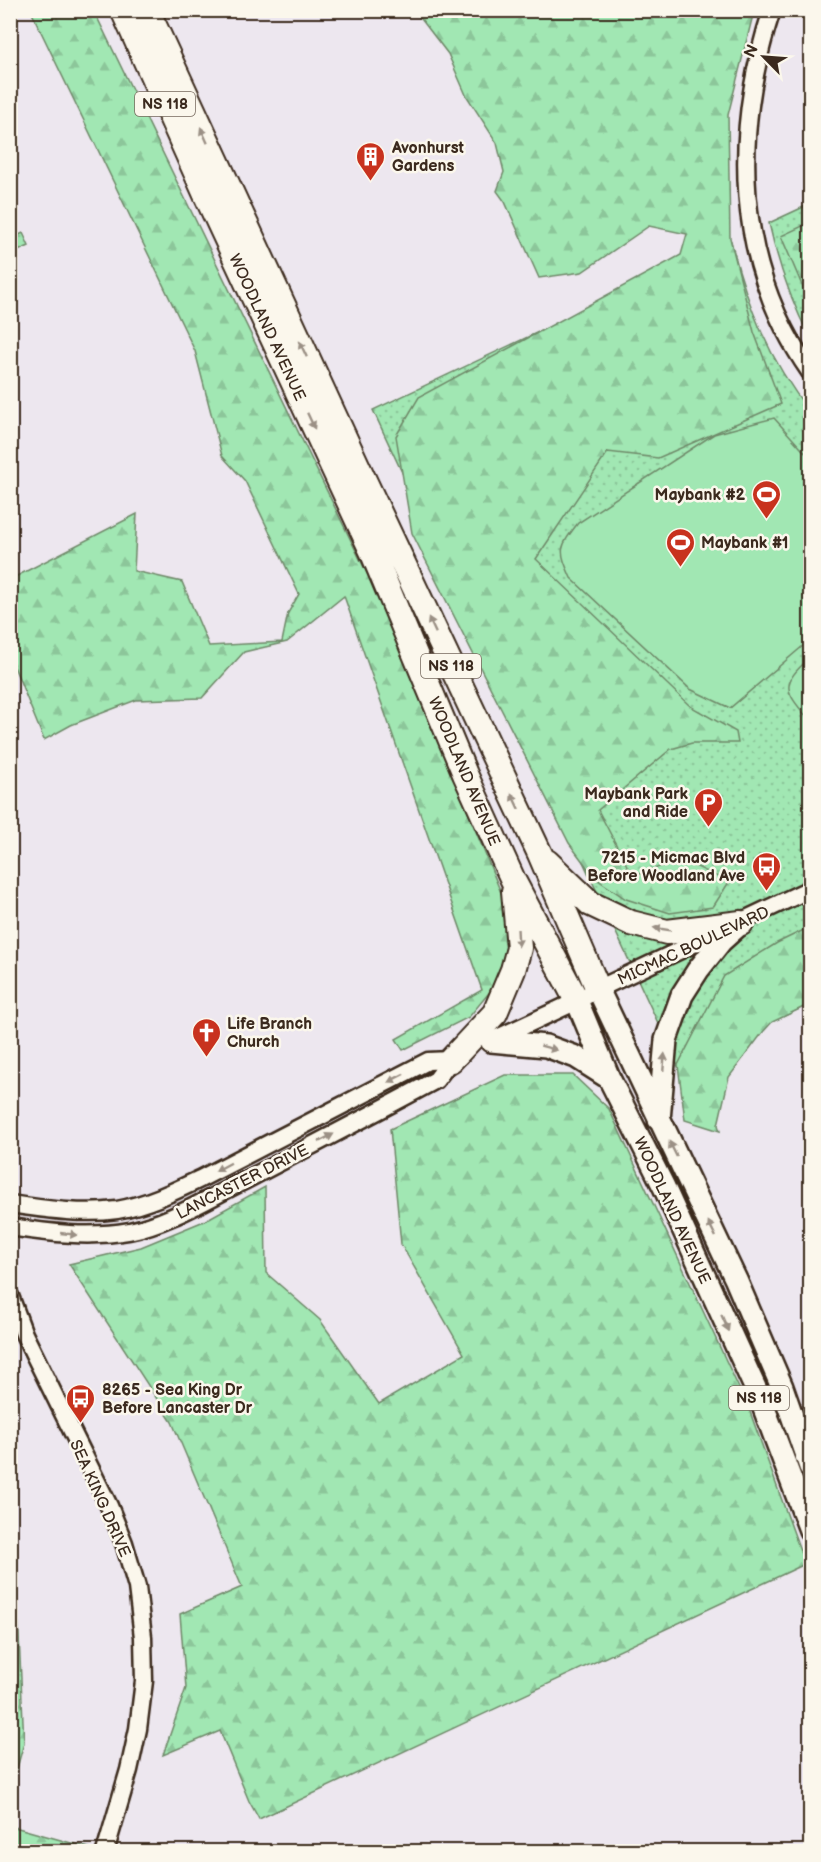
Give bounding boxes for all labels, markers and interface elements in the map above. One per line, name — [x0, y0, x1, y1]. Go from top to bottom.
north arrow — [734, 27, 794, 87]
text: N — [741, 42, 763, 61]
road number: NS 118 — [135, 92, 195, 116]
one-way arrow — [199, 126, 208, 143]
place label: Avonhurst Gardens — [391, 139, 465, 176]
building icon: Avonhurst Gardens — [355, 140, 387, 182]
street label: WOODLAND AVENUE — [224, 251, 309, 404]
one-way arrow — [298, 340, 307, 357]
one-way arrow — [307, 412, 317, 430]
sports icon: Maybank #2 — [750, 478, 782, 520]
place label: Maybank #2 — [655, 486, 745, 505]
sports icon: Maybank #1 — [664, 526, 696, 568]
place label: Maybank #1 — [701, 534, 789, 553]
one-way arrow — [427, 616, 437, 634]
road number: NS 118 — [421, 654, 481, 678]
street label: WOODLAND AVENUE — [424, 694, 504, 849]
place label: Maybank Park and Ride — [584, 785, 689, 822]
parking icon: Maybank Park and Ride — [693, 786, 725, 828]
one-way arrow — [511, 793, 520, 810]
place label: 7215 - Micmac Blvd Before Woodland Ave — [587, 849, 745, 886]
bus stop icon: 7215 - Micmac Blvd Before Woodland Ave — [750, 850, 782, 892]
street label: MICMAC BOULEVARD — [615, 903, 772, 990]
one-way arrow — [652, 925, 671, 934]
one-way arrow — [513, 929, 522, 948]
place label: Life Branch Church — [227, 1015, 312, 1052]
church icon: Life Branch Church — [190, 1016, 222, 1058]
one-way arrow — [540, 1044, 558, 1054]
one-way arrow — [659, 1053, 668, 1072]
one-way arrow — [388, 1073, 405, 1082]
one-way arrow — [318, 1133, 335, 1143]
street label: WOODLAND AVENUE — [629, 1134, 714, 1287]
street label: LANCASTER DRIVE — [173, 1141, 312, 1224]
one-way arrow — [668, 1141, 677, 1158]
one-way arrow — [214, 1162, 231, 1172]
one-way arrow — [707, 1221, 716, 1238]
one-way arrow — [59, 1229, 78, 1239]
one-way arrow — [721, 1314, 730, 1331]
place label: 8265 - Sea King Dr Before Lancaster Dr — [102, 1381, 253, 1418]
bus stop icon: 8265 - Sea King Dr Before Lancaster Dr — [65, 1382, 97, 1424]
road number: NS 118 — [729, 1386, 789, 1410]
street label: SEA KING DRIVE — [65, 1437, 134, 1560]

